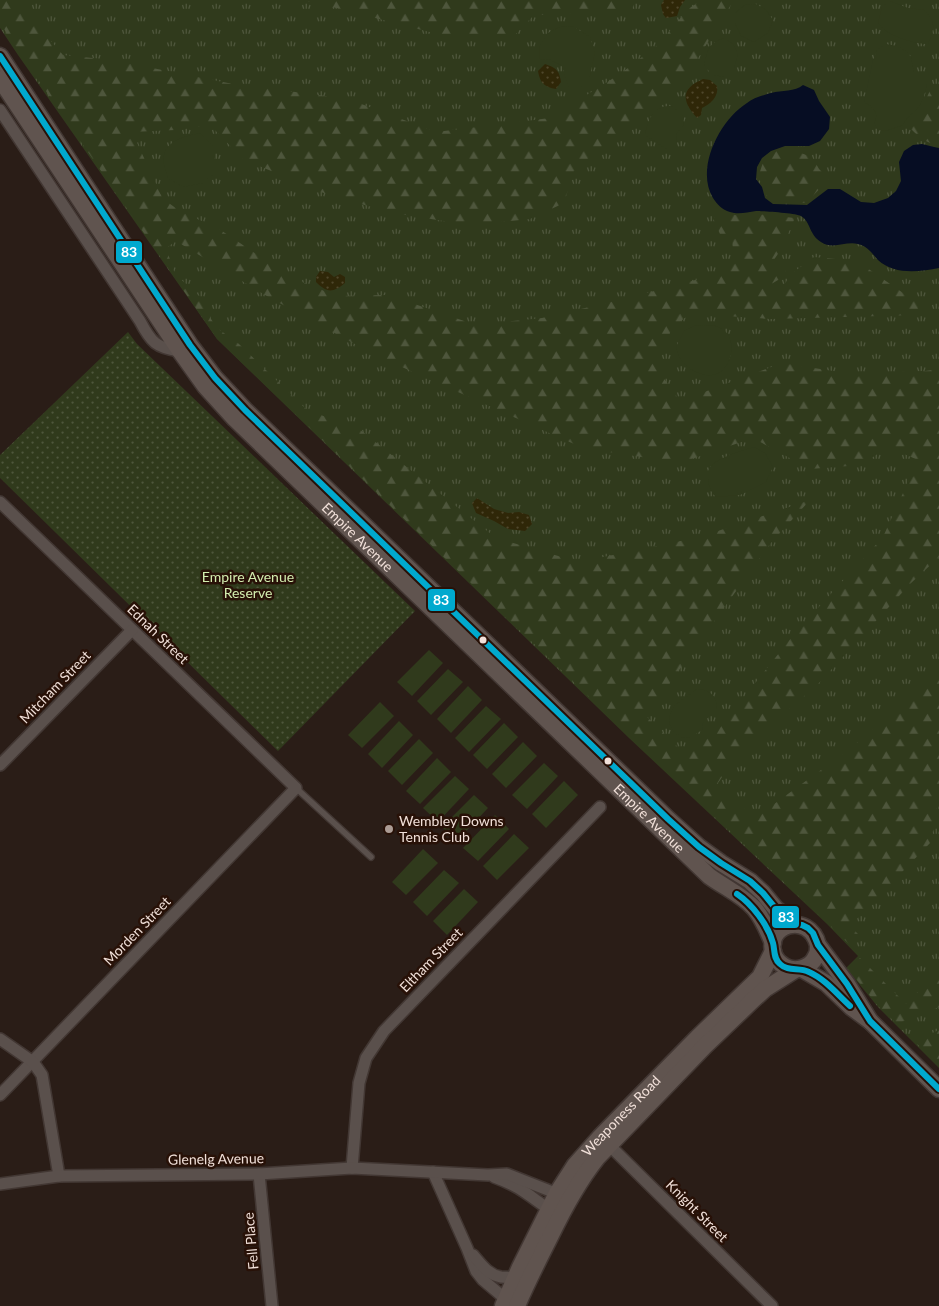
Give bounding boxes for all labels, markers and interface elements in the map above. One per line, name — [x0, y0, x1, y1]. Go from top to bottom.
line badge: 83 — [115, 240, 143, 264]
text: 83 — [121, 243, 137, 260]
street label: Empire Avenue — [319, 499, 397, 575]
park label: Empire Avenue Reserve — [202, 568, 294, 601]
line badge: 83 — [427, 588, 456, 612]
text: 83 — [433, 591, 449, 608]
street label: Ednah Street — [124, 600, 193, 667]
unlabelled marker — [478, 635, 488, 645]
street label: Mitcham Street — [16, 647, 94, 727]
unlabelled marker — [603, 756, 613, 766]
street label: Empire Avenue — [610, 780, 689, 856]
place label: Wembley Downs Tennis Club — [399, 812, 504, 845]
marker: Wembley Downs Tennis Club — [383, 823, 395, 835]
street label: Morden Street — [100, 893, 174, 969]
line badge: 83 — [771, 905, 800, 929]
text: 83 — [778, 908, 794, 925]
street label: Eltham Street — [396, 924, 466, 995]
street label: Weaponess Road — [578, 1072, 664, 1160]
street label: Glenelg Avenue — [168, 1149, 264, 1168]
street label: Knight Street — [663, 1176, 732, 1245]
street label: Fell Place — [240, 1212, 261, 1270]

